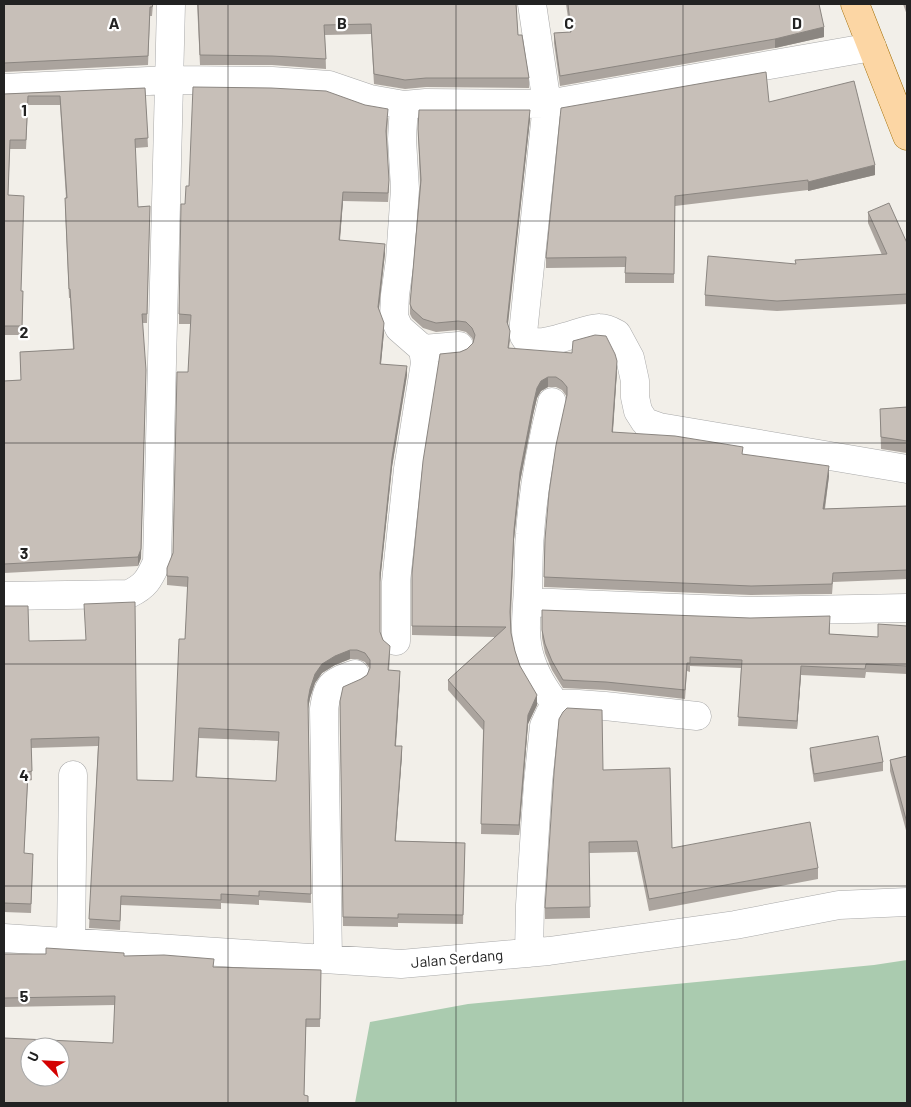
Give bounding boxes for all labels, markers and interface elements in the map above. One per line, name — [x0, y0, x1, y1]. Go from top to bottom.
text: A — [109, 13, 120, 32]
text: B — [337, 13, 347, 32]
text: C — [564, 13, 574, 32]
text: D — [792, 13, 802, 32]
text: 1 — [21, 100, 27, 119]
text: 2 — [20, 322, 29, 341]
text: 3 — [20, 543, 28, 562]
text: 4 — [19, 765, 29, 784]
street label: Jalan Serdang — [410, 945, 504, 971]
text: 5 — [20, 986, 29, 1005]
north arrow — [20, 1037, 70, 1087]
text: U — [23, 1049, 42, 1064]

